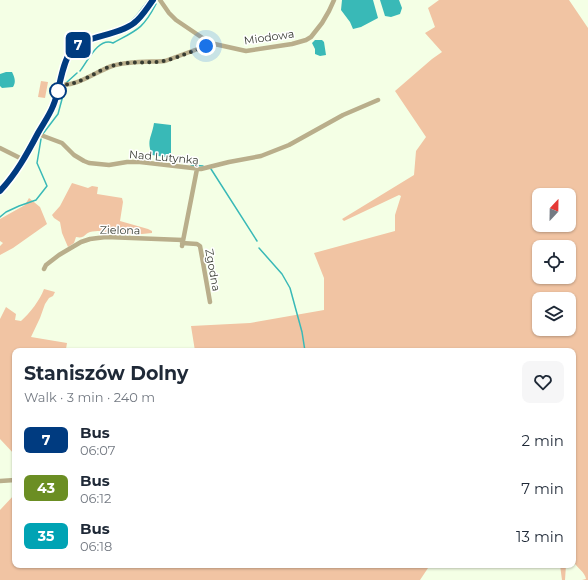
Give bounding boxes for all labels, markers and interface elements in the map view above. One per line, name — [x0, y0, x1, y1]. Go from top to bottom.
street label: Miodowa — [243, 27, 295, 47]
line badge: 7 — [65, 32, 91, 58]
text: 7 — [74, 36, 82, 54]
your location — [196, 36, 216, 56]
unlabelled marker — [49, 82, 67, 100]
street label: Nad Lutynką — [129, 147, 199, 167]
north arrow — [532, 188, 576, 232]
map controls — [532, 188, 576, 336]
street label: Zielona — [100, 223, 140, 237]
button: locate — [532, 240, 576, 284]
street label: Zgodna — [202, 248, 224, 292]
button: layers — [532, 292, 576, 336]
button: heart — [522, 361, 564, 403]
text: Staniszów Dolny — [24, 362, 188, 385]
text: Walk · 3 min · 240 m — [24, 389, 155, 405]
text: Bus — [80, 423, 110, 442]
text: 7 — [42, 431, 50, 449]
text: 2 min — [521, 431, 564, 450]
text: 06:07 — [80, 442, 115, 458]
text: Bus — [80, 471, 110, 490]
text: 43 — [37, 479, 55, 497]
text: 7 min — [521, 479, 564, 498]
text: 06:12 — [80, 490, 111, 506]
text: Bus — [80, 519, 110, 538]
text: 35 — [38, 527, 54, 545]
text: 13 min — [516, 527, 564, 546]
text: 06:18 — [80, 538, 112, 554]

